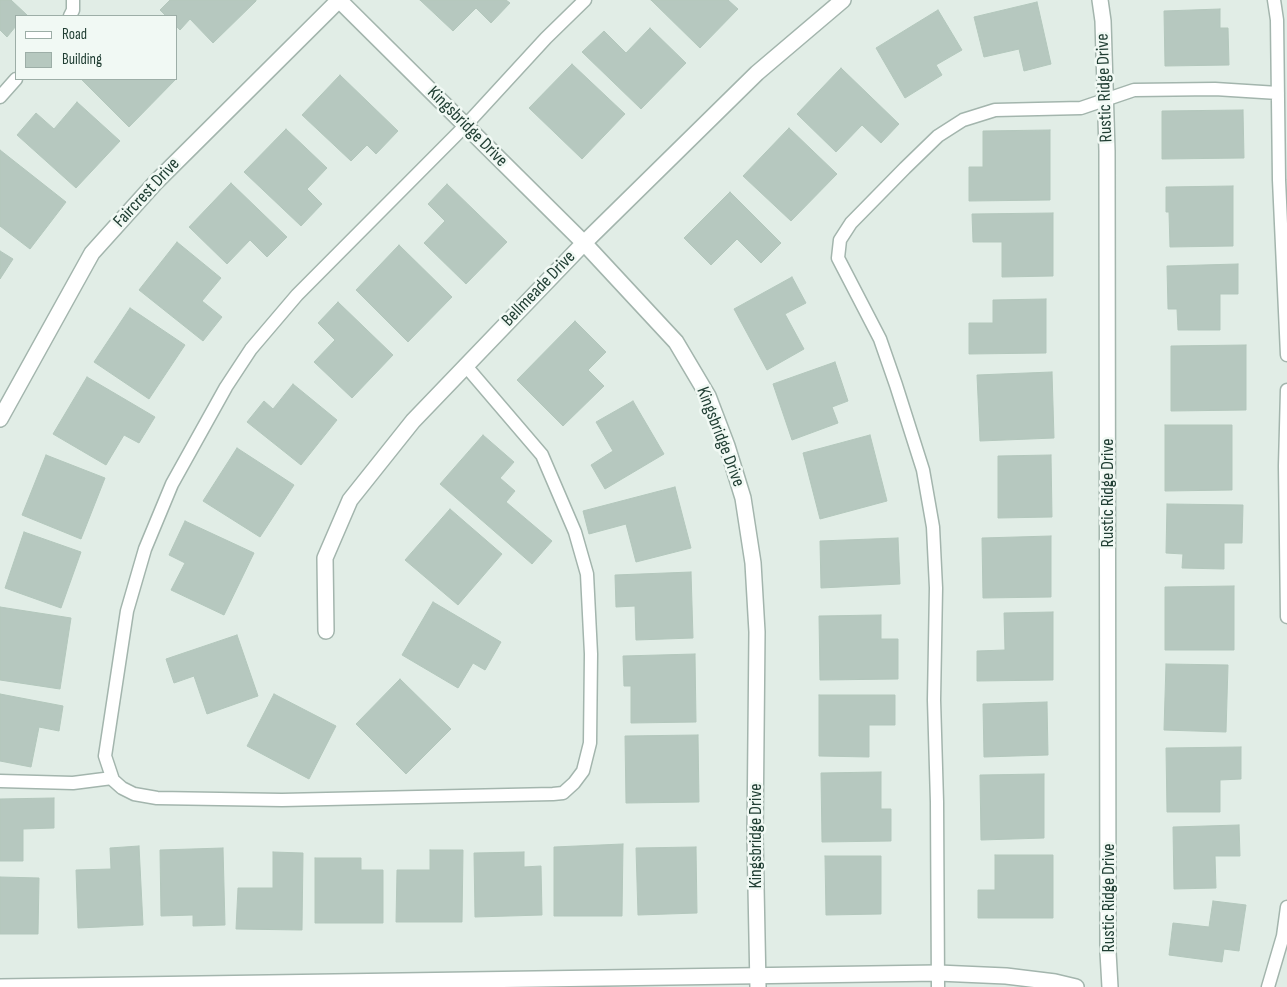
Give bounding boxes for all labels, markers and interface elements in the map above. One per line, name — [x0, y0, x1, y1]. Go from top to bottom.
legend — [15, 15, 178, 80]
text: Road — [62, 25, 87, 44]
street label: Rustic Ridge Drive — [1092, 33, 1118, 143]
text: Building — [62, 50, 102, 69]
street label: Kingsbridge Drive — [422, 82, 512, 172]
street label: Faircrest Drive — [109, 154, 185, 232]
street label: Bellmeade Drive — [498, 247, 580, 331]
street label: Kingsbridge Drive — [691, 384, 749, 490]
street label: Rustic Ridge Drive — [1097, 438, 1119, 548]
street label: Kingsbridge Drive — [745, 783, 767, 889]
street label: Rustic Ridge Drive — [1098, 843, 1120, 953]

